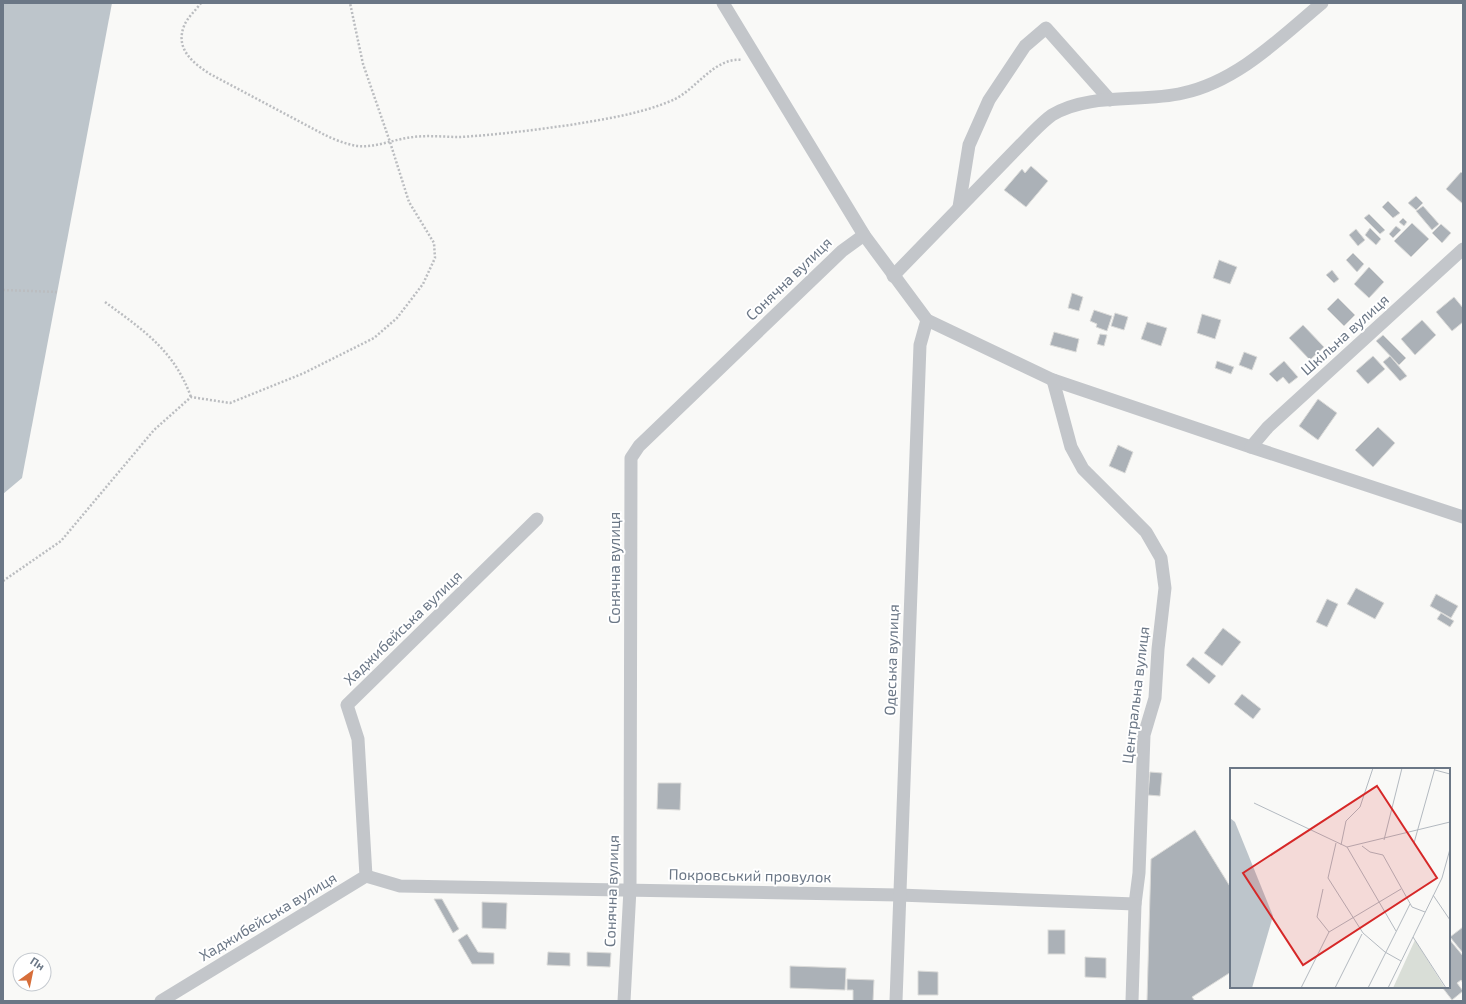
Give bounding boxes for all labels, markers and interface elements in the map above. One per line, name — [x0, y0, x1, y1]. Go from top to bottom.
street label: Сонячна вулиця — [742, 233, 836, 324]
street label: Шкільна вулиця — [1297, 290, 1393, 379]
street label: Сонячна вулиця — [605, 512, 624, 624]
street label: Хаджибейська вулиця — [340, 566, 466, 689]
street label: Одеська вулиця — [880, 604, 903, 716]
street label: Центральна вулиця — [1118, 625, 1153, 765]
inset map — [1230, 768, 1450, 988]
street label: Сонячна вулиця — [600, 835, 623, 947]
street label: Покровський провулок — [668, 865, 832, 886]
street label: Хаджибейська вулиця — [195, 868, 340, 965]
north arrow — [12, 952, 52, 992]
text: Пн — [28, 954, 47, 973]

